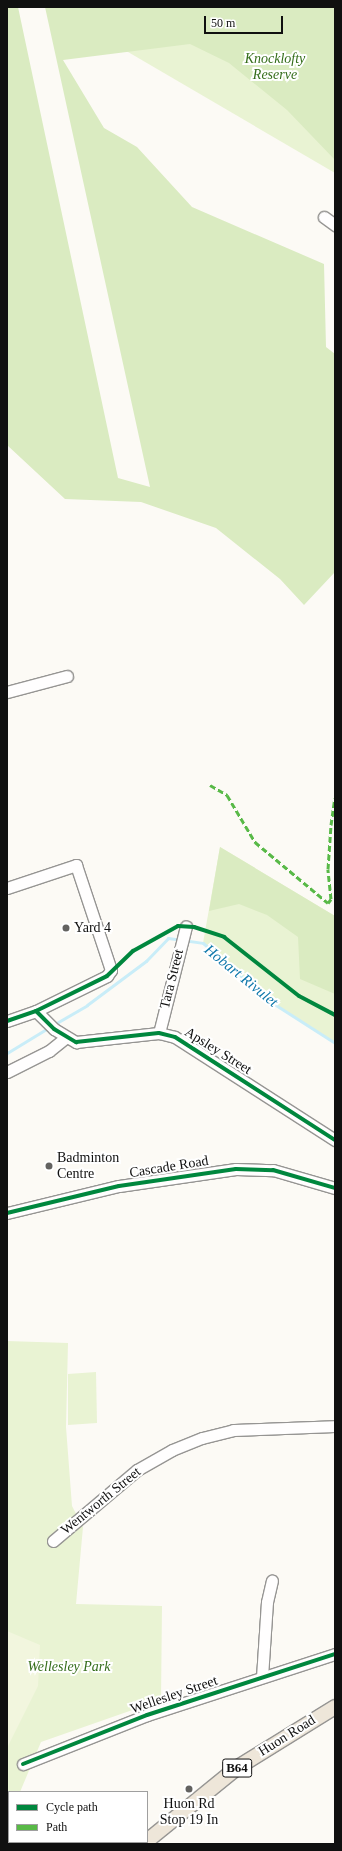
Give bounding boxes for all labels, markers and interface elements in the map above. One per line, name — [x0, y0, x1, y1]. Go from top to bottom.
scale bar — [206, 8, 285, 34]
text: 50 m — [211, 16, 235, 30]
park label: Knocklofty Reserve — [245, 51, 305, 84]
place label: Yard 4 — [74, 920, 111, 936]
marker: Yard 4 — [61, 923, 71, 933]
water label: Hobart Rivulet — [201, 941, 281, 1011]
street label: Tara Street — [156, 947, 188, 1011]
street label: Apsley Street — [181, 1024, 255, 1078]
place label: Badminton Centre — [57, 1150, 119, 1182]
street label: Cascade Road — [128, 1152, 210, 1182]
marker: Badminton Centre — [44, 1161, 54, 1171]
street label: Wentworth Street — [58, 1464, 144, 1538]
park label: Wellesley Park — [27, 1659, 111, 1675]
street label: Wellesley Street — [128, 1672, 220, 1718]
street label: Huon Road — [255, 1712, 319, 1760]
road number: B64 — [222, 1757, 252, 1779]
marker: Huon Rd Stop 19 In — [184, 1784, 194, 1794]
legend — [8, 1791, 148, 1843]
place label: Huon Rd Stop 19 In — [160, 1796, 218, 1828]
text: Cycle path — [46, 1800, 98, 1814]
text: Path — [46, 1820, 67, 1834]

